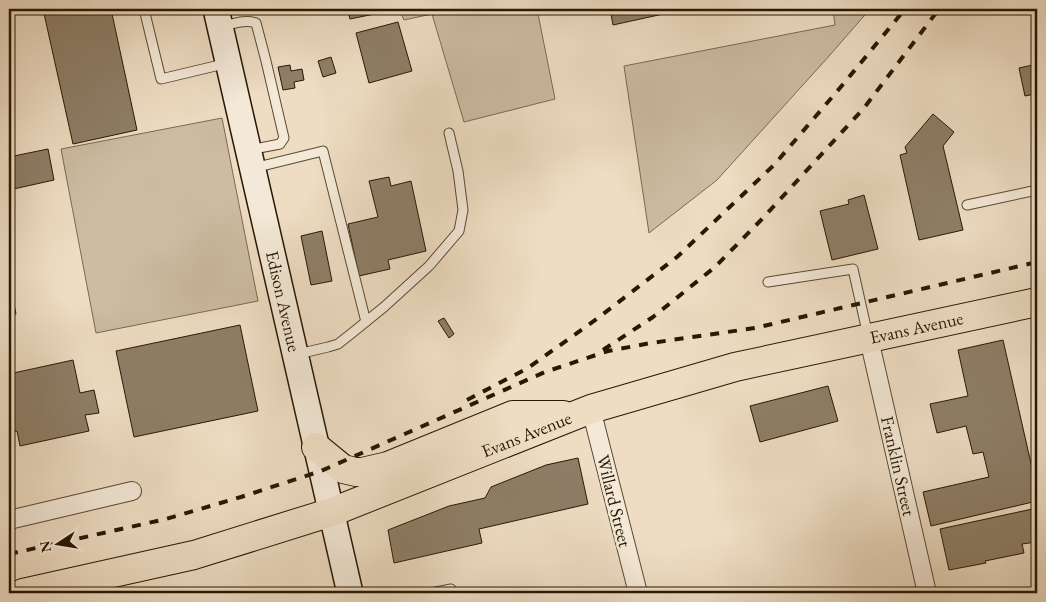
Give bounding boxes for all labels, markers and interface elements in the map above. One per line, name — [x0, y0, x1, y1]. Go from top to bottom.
street label: Edison Avenue — [261, 249, 306, 354]
street label: Evans Avenue — [867, 306, 965, 349]
street label: Evans Avenue — [478, 406, 575, 462]
street label: Franklin Street — [876, 414, 921, 518]
street label: Willard Street — [592, 452, 637, 550]
north arrow — [32, 520, 82, 570]
text: N — [35, 539, 55, 554]

